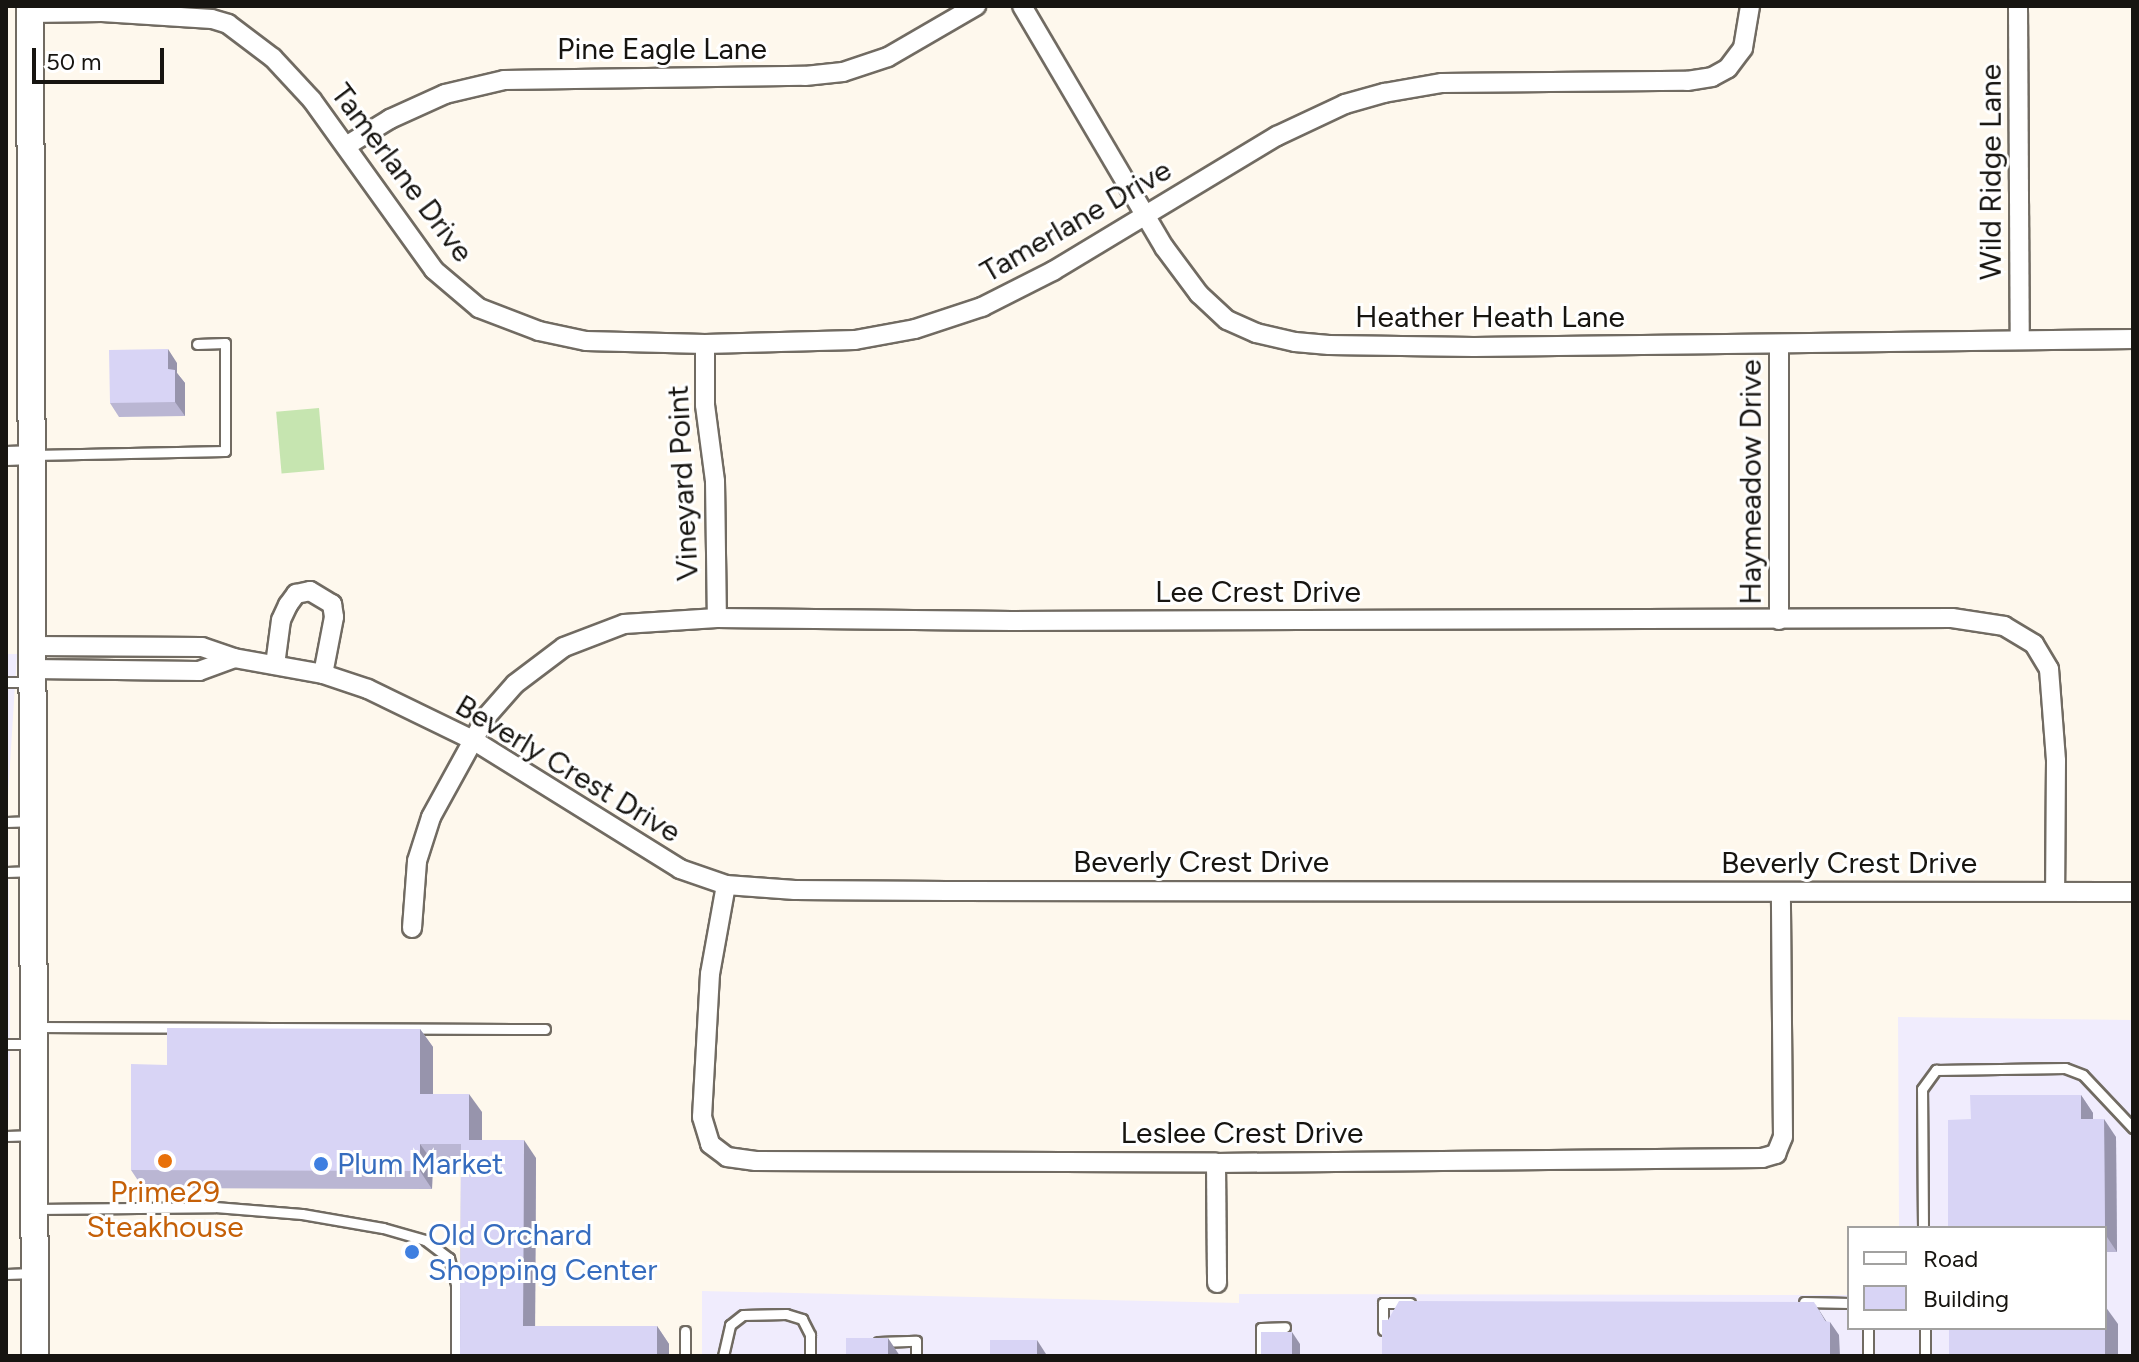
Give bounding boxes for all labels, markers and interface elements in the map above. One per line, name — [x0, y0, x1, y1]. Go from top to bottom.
street label: Pine Eagle Lane — [557, 31, 767, 67]
scale bar — [36, 32, 168, 82]
text: 50 m — [46, 47, 102, 76]
street label: Wild Ridge Lane — [1973, 64, 2009, 280]
street label: Tamerlane Drive — [323, 77, 481, 269]
street label: Tamerlane Drive — [974, 152, 1178, 290]
street label: Heather Heath Lane — [1355, 299, 1625, 335]
street label: Haymeadow Drive — [1733, 359, 1769, 605]
street label: Vineyard Point — [660, 384, 706, 582]
street label: Lee Crest Drive — [1155, 574, 1361, 610]
street label: Beverly Crest Drive — [449, 688, 687, 850]
street label: Beverly Crest Drive — [1073, 844, 1329, 880]
street label: Beverly Crest Drive — [1721, 845, 1977, 881]
street label: Leslee Crest Drive — [1121, 1115, 1363, 1151]
place label: Plum Market — [337, 1146, 503, 1182]
marker: Prime29 Steakhouse — [156, 1152, 174, 1170]
marker: Plum Market — [312, 1155, 330, 1173]
place label: Prime29 Steakhouse — [86, 1174, 244, 1244]
place label: Old Orchard Shopping Center — [428, 1217, 657, 1288]
legend — [1847, 1226, 2107, 1330]
marker: Old Orchard Shopping Center — [403, 1243, 421, 1261]
text: Road — [1923, 1244, 1978, 1273]
text: Building — [1923, 1284, 2009, 1313]

